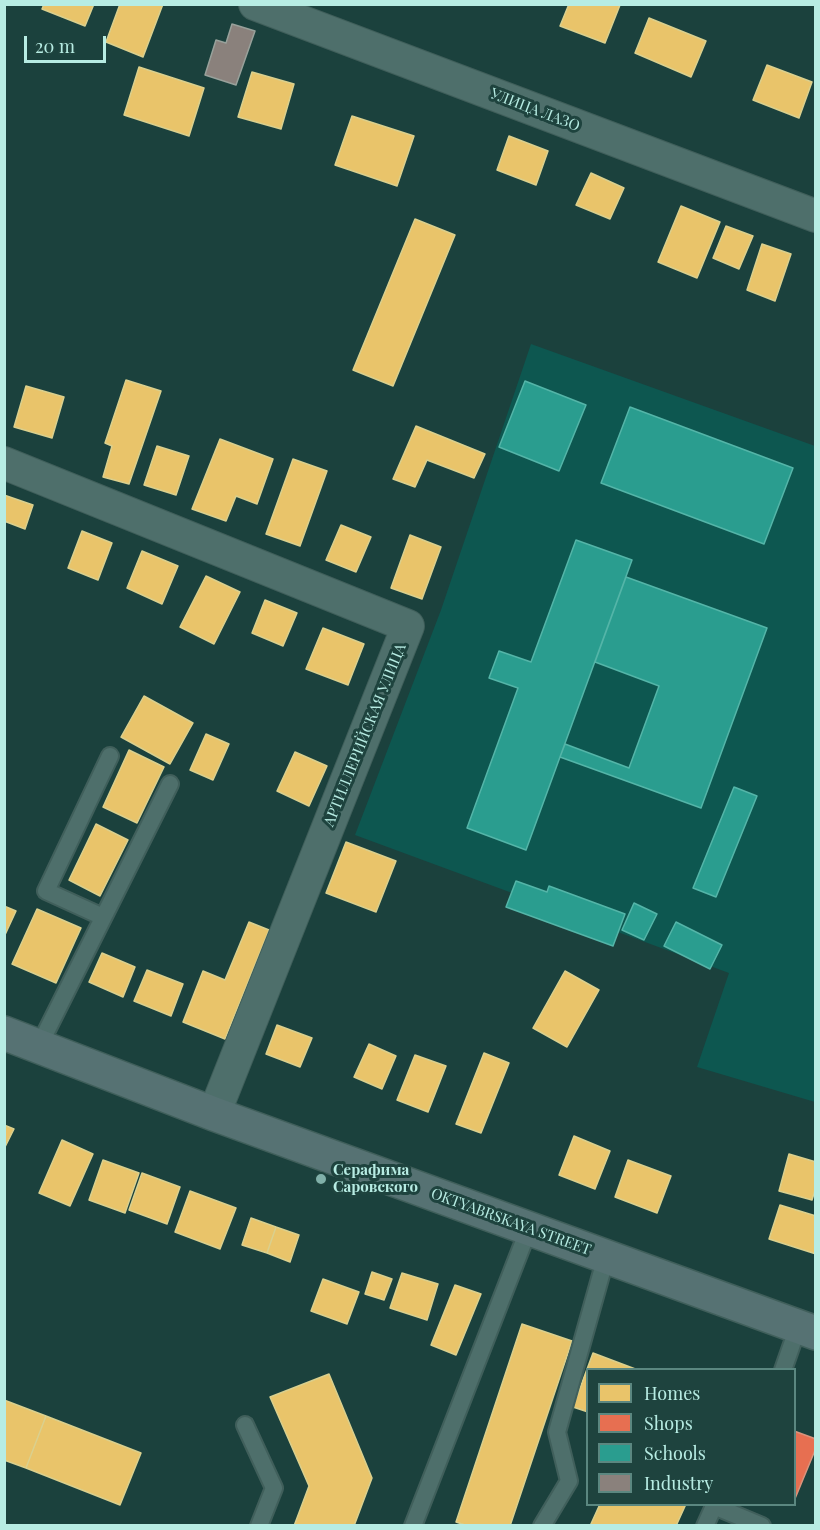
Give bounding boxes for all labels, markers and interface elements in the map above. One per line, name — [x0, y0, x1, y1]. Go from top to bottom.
scale bar — [27, 24, 110, 62]
text: 20 m — [35, 34, 75, 58]
street label: УЛИЦА ЛАЗО — [488, 85, 582, 135]
street label: АРТИЛЛЕРИЙСКАЯ УЛИЦА — [320, 641, 410, 829]
place label: Серафима Саровского — [333, 1161, 418, 1196]
marker: Серафима Саровского — [314, 1172, 328, 1186]
street label: OKTYABRSKAYA STREET — [429, 1185, 593, 1259]
legend — [586, 1368, 796, 1506]
text: Homes — [644, 1381, 700, 1405]
text: Shops — [644, 1411, 693, 1435]
text: Schools — [644, 1441, 706, 1465]
text: Industry — [644, 1471, 713, 1495]

